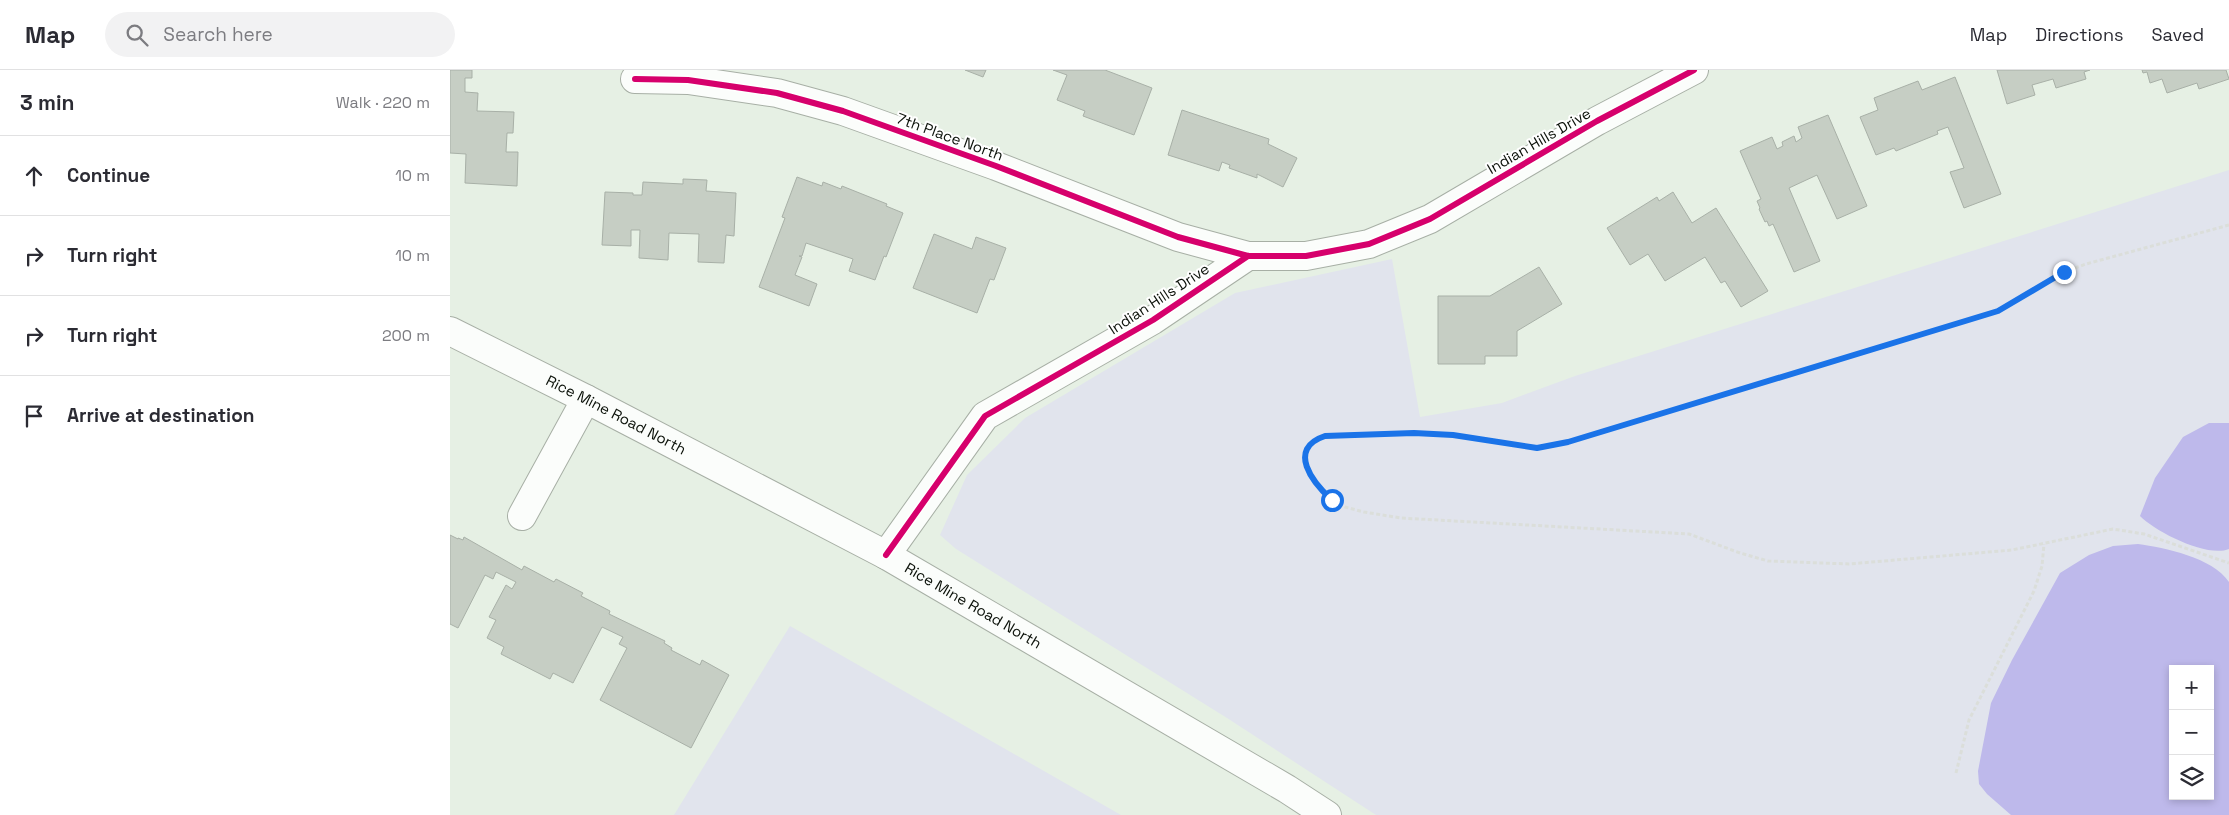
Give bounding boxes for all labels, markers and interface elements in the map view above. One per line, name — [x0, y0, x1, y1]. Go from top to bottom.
search box — [105, 12, 455, 57]
text: Map — [25, 19, 75, 50]
icon: search — [123, 21, 151, 49]
text: Search here — [163, 22, 273, 47]
text: Map — [1970, 23, 2007, 46]
text: Directions — [2035, 23, 2124, 46]
text: Saved — [2152, 23, 2204, 46]
text: 3 min — [20, 89, 75, 116]
text: Walk · 220 m — [336, 92, 430, 113]
street label: Indian Hills Drive — [1484, 103, 1594, 178]
street label: 7th Place North — [894, 108, 1006, 165]
icon: ahead — [20, 162, 48, 190]
text: Continue — [67, 163, 150, 188]
text: 10 m — [395, 165, 430, 186]
icon: right — [20, 242, 48, 270]
text: Turn right — [67, 243, 157, 268]
text: 10 m — [395, 245, 430, 266]
street label: Indian Hills Drive — [1105, 259, 1213, 338]
route end — [2053, 261, 2076, 284]
icon: right — [20, 322, 48, 350]
text: Turn right — [67, 323, 157, 348]
text: 200 m — [382, 325, 430, 346]
street label: Rice Mine Road North — [543, 371, 690, 458]
icon: arrive — [20, 402, 48, 430]
text: Arrive at destination — [67, 403, 255, 428]
route start — [1321, 489, 1344, 512]
street label: Rice Mine Road North — [901, 558, 1045, 653]
map controls — [2169, 665, 2214, 800]
button: + — [2169, 665, 2214, 710]
button: − — [2169, 710, 2214, 755]
button: layers — [2169, 755, 2214, 800]

